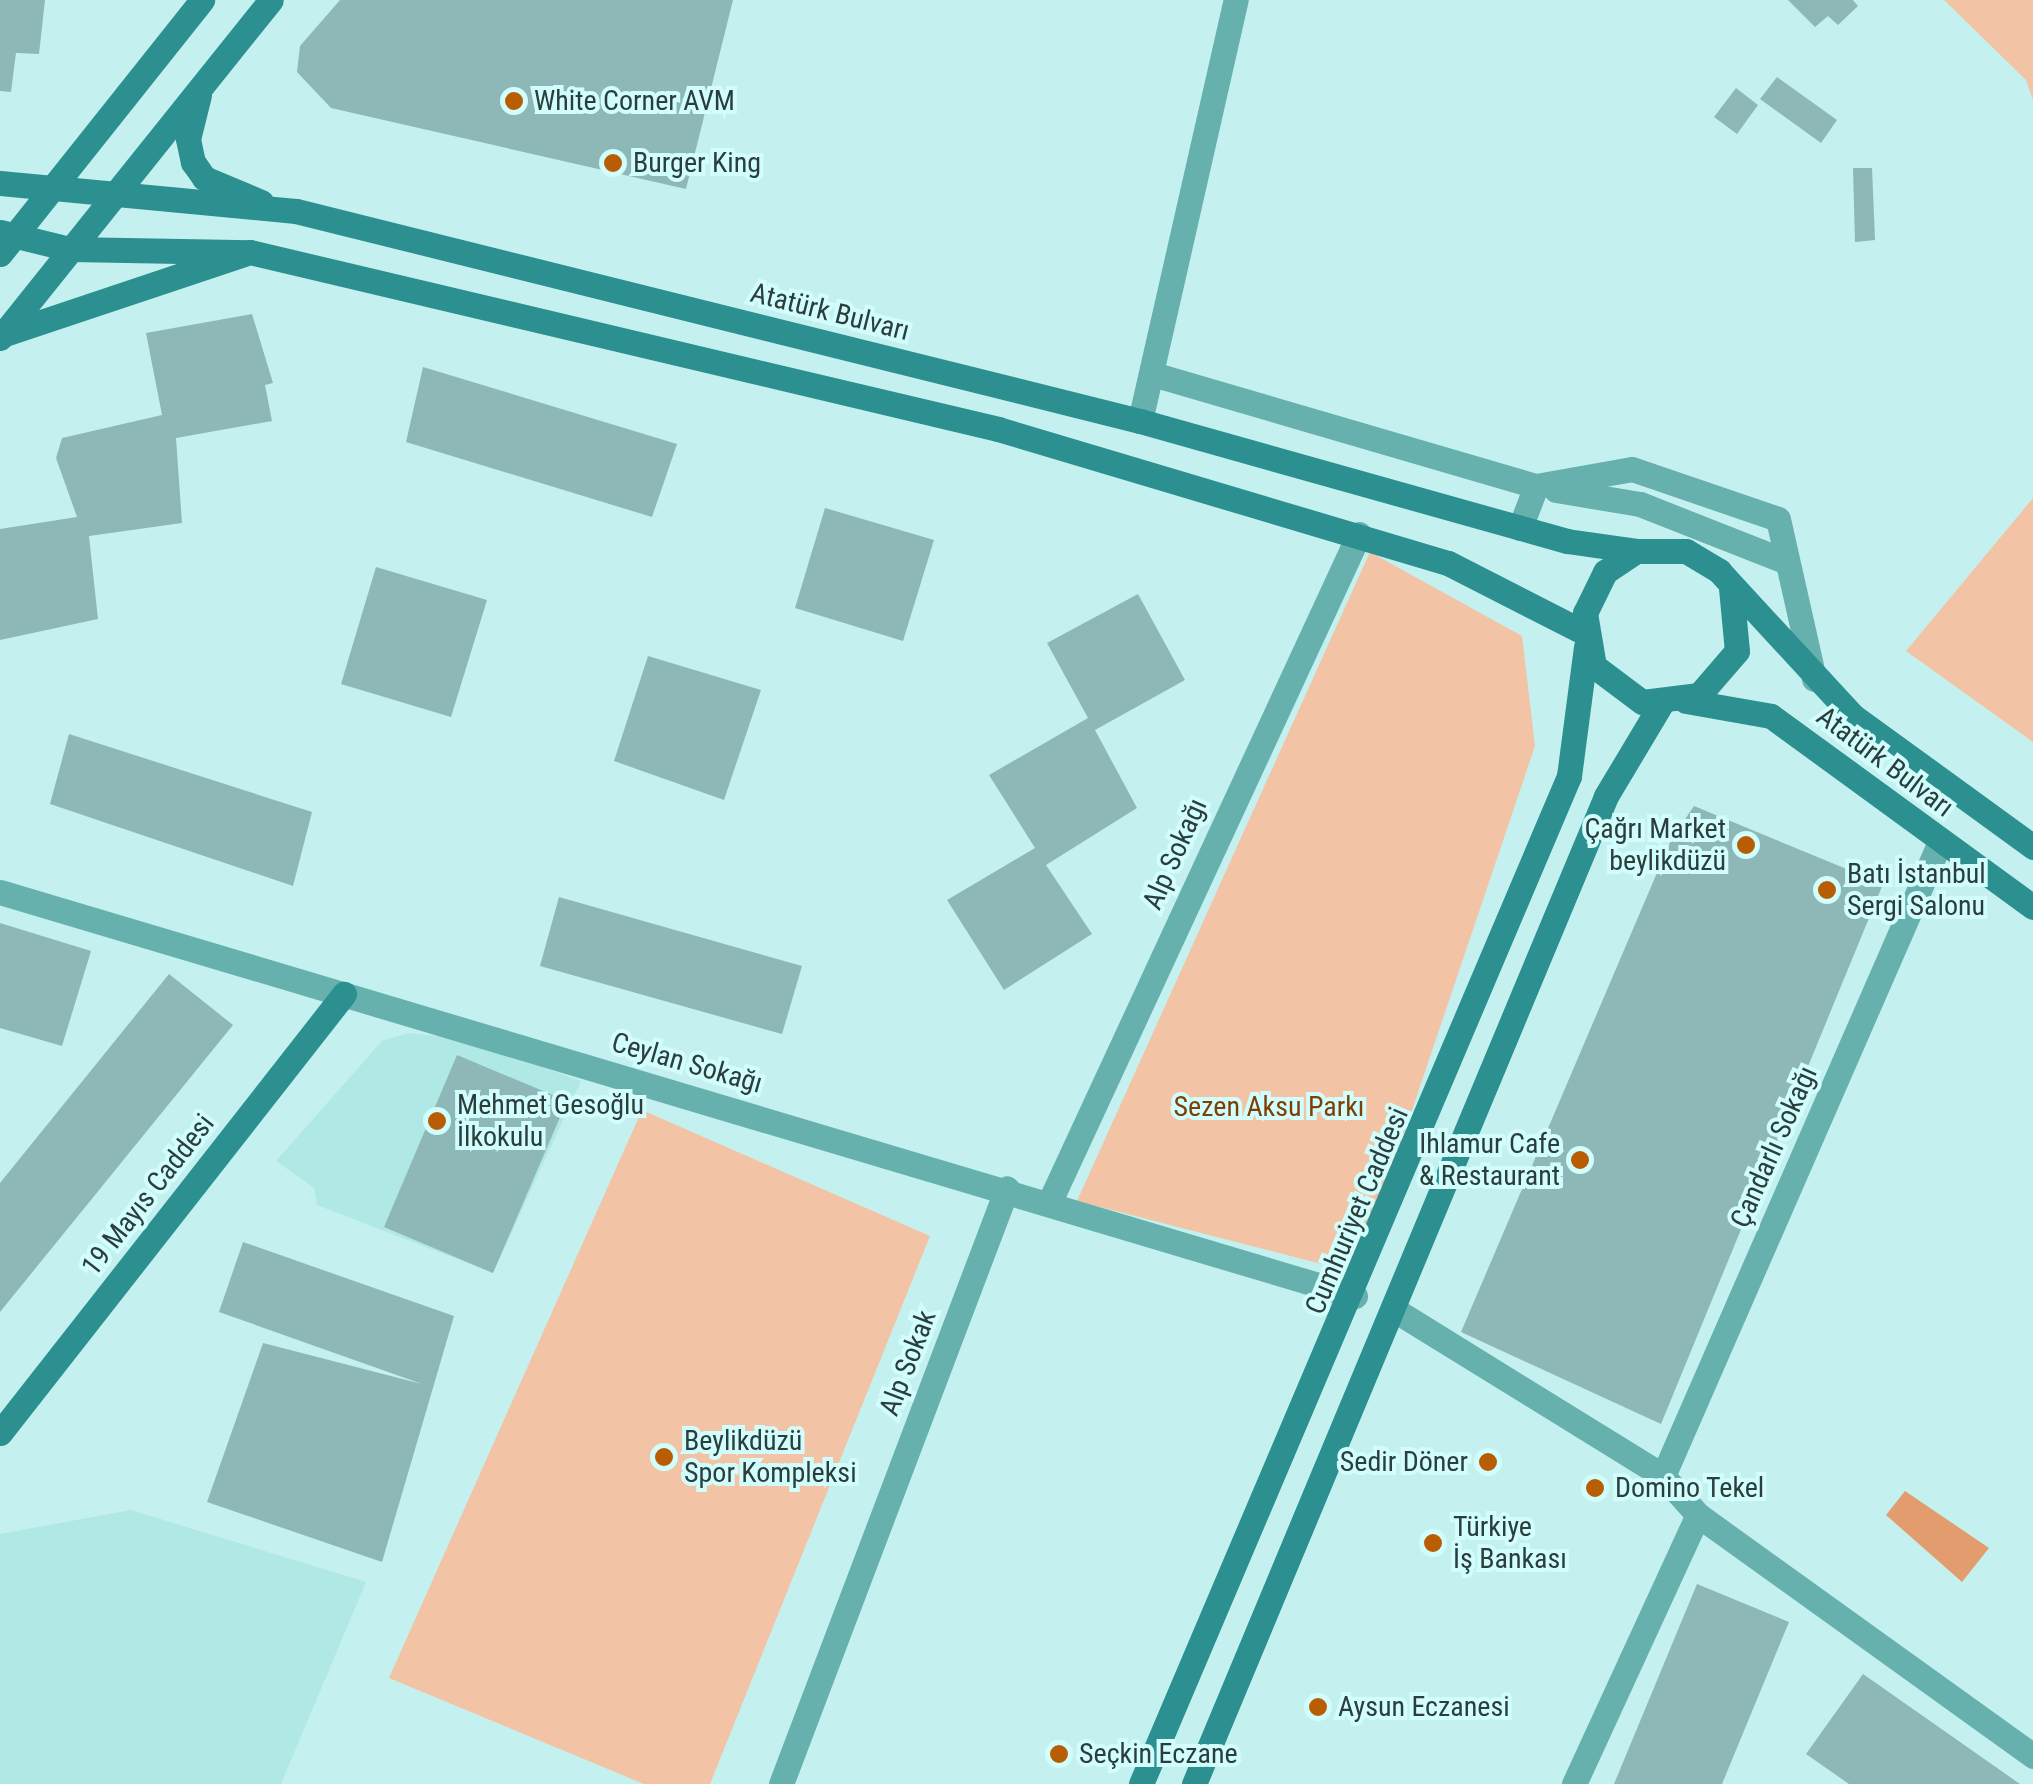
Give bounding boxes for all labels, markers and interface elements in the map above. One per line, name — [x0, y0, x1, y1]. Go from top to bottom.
place label: White Corner AVM — [534, 84, 735, 118]
marker: White Corner AVM — [503, 90, 525, 112]
place label: Burger King — [633, 146, 761, 180]
marker: Burger King — [602, 152, 624, 174]
street label: Atatürk Bulvarı — [747, 276, 913, 348]
street label: Atatürk Bulvarı — [1810, 700, 1960, 824]
street label: Alp Sokağı — [1136, 793, 1214, 915]
place label: Çağrı Market beylikdüzü — [1585, 812, 1726, 878]
marker: Çağrı Market beylikdüzü — [1735, 834, 1757, 856]
place label: Batı İstanbul Sergi Salonu — [1847, 857, 1986, 923]
marker: Batı İstanbul Sergi Salonu — [1816, 879, 1838, 901]
street label: Ceylan Sokağı — [608, 1025, 766, 1101]
street label: Çandarlı Sokağı — [1723, 1061, 1825, 1233]
place label: Mehmet Gesoğlu İlkokulu — [457, 1088, 644, 1154]
park label: Sezen Aksu Parkı — [1174, 1090, 1364, 1124]
street label: Cumhuriyet Caddesi — [1298, 1103, 1416, 1319]
street label: 19 Mayıs Caddesi — [75, 1108, 221, 1282]
marker: Mehmet Gesoğlu İlkokulu — [426, 1110, 448, 1132]
place label: Ihlamur Cafe & Restaurant — [1419, 1127, 1560, 1193]
marker: Ihlamur Cafe & Restaurant — [1569, 1149, 1591, 1171]
street label: Alp Sokak — [873, 1306, 943, 1420]
place label: Beylikdüzü Spor Kompleksi — [684, 1424, 857, 1490]
place label: Sedir Döner — [1340, 1445, 1468, 1479]
marker: Beylikdüzü Spor Kompleksi — [653, 1446, 675, 1468]
marker: Sedir Döner — [1477, 1451, 1499, 1473]
place label: Domino Tekel — [1615, 1471, 1765, 1505]
marker: Domino Tekel — [1584, 1477, 1606, 1499]
place label: Türkiye İş Bankası — [1453, 1510, 1567, 1576]
marker: Türkiye İş Bankası — [1422, 1532, 1444, 1554]
place label: Aysun Eczanesi — [1338, 1690, 1510, 1724]
marker: Aysun Eczanesi — [1307, 1696, 1329, 1718]
place label: Seçkin Eczane — [1079, 1737, 1238, 1771]
marker: Seçkin Eczane — [1048, 1743, 1070, 1765]

